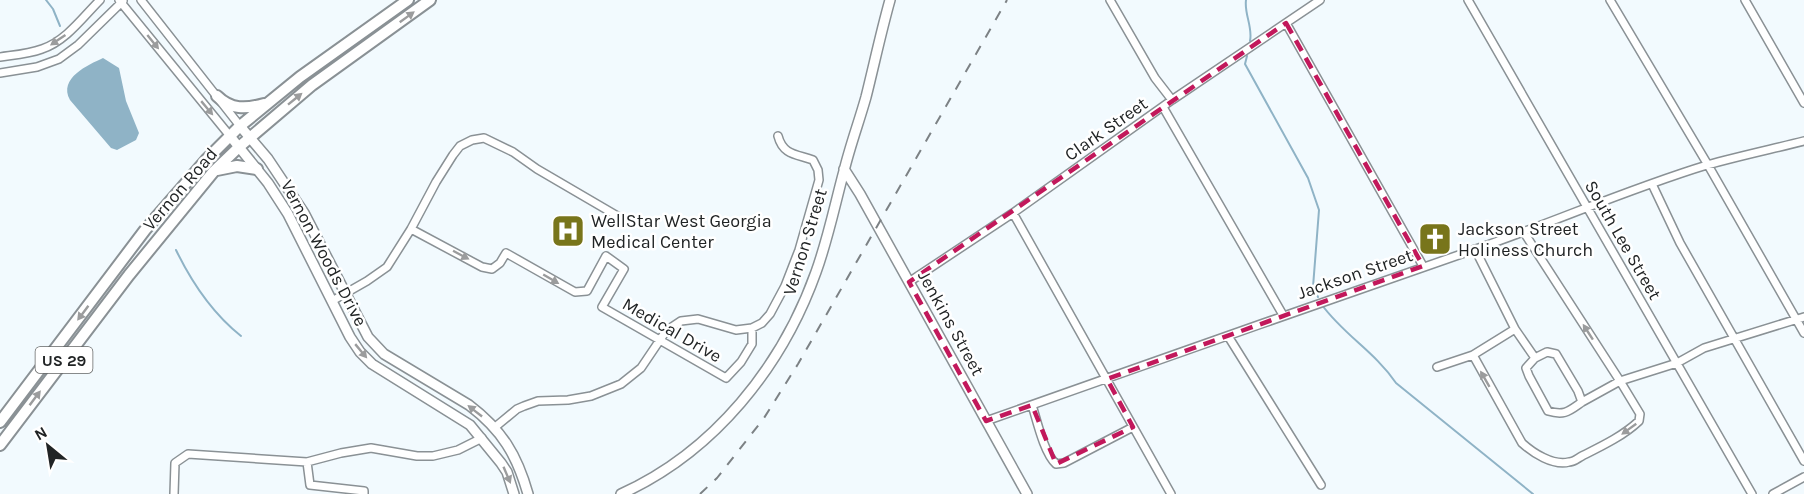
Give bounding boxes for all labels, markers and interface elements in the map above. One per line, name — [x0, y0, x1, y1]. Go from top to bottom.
one-way arrow — [398, 11, 414, 23]
one-way arrow — [50, 34, 66, 45]
one-way arrow — [146, 34, 158, 49]
street label: Clark Street — [1060, 92, 1152, 166]
one-way arrow — [287, 93, 302, 106]
one-way arrow — [201, 100, 214, 116]
street label: Vernon Road — [138, 143, 222, 235]
street label: Vernon Woods Drive — [276, 176, 372, 330]
street label: South Lee Street — [1580, 176, 1666, 304]
street label: Vernon Street — [778, 186, 832, 298]
place label: WellStar West Georgia Medical Center — [591, 210, 772, 253]
hospital icon: WellStar West Georgia Medical Center — [550, 213, 586, 249]
place label: Jackson Street Holiness Church — [1458, 218, 1593, 261]
church icon: Jackson Street Holiness Church — [1417, 221, 1453, 257]
street label: Jackson Street — [1294, 244, 1416, 304]
one-way arrow — [452, 250, 469, 260]
street label: Jenkins Street — [913, 267, 989, 380]
one-way arrow — [543, 273, 559, 284]
street label: Medical Drive — [618, 293, 726, 367]
one-way arrow — [77, 305, 89, 320]
one-way arrow — [1583, 324, 1594, 340]
one-way arrow — [354, 343, 367, 358]
road number: US 29 — [36, 347, 92, 373]
one-way arrow — [1480, 371, 1491, 387]
one-way arrow — [29, 391, 41, 406]
one-way arrow — [468, 405, 484, 417]
north arrow — [18, 416, 78, 476]
text: N — [31, 422, 50, 445]
one-way arrow — [1621, 423, 1637, 435]
one-way arrow — [502, 466, 512, 484]

